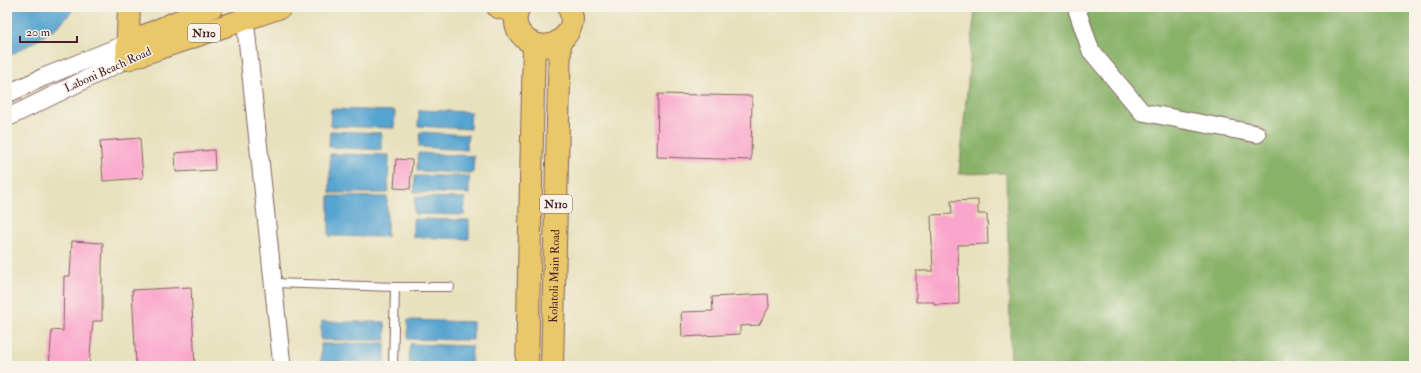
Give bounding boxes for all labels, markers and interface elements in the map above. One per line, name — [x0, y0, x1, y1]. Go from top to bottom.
scale bar — [20, 18, 77, 44]
road number: N110 — [188, 24, 220, 42]
text: 20 m — [26, 25, 51, 40]
street label: Laboni Beach Road — [62, 44, 154, 96]
road number: N110 — [540, 195, 572, 213]
street label: Kolatoli Main Road — [546, 229, 563, 323]

